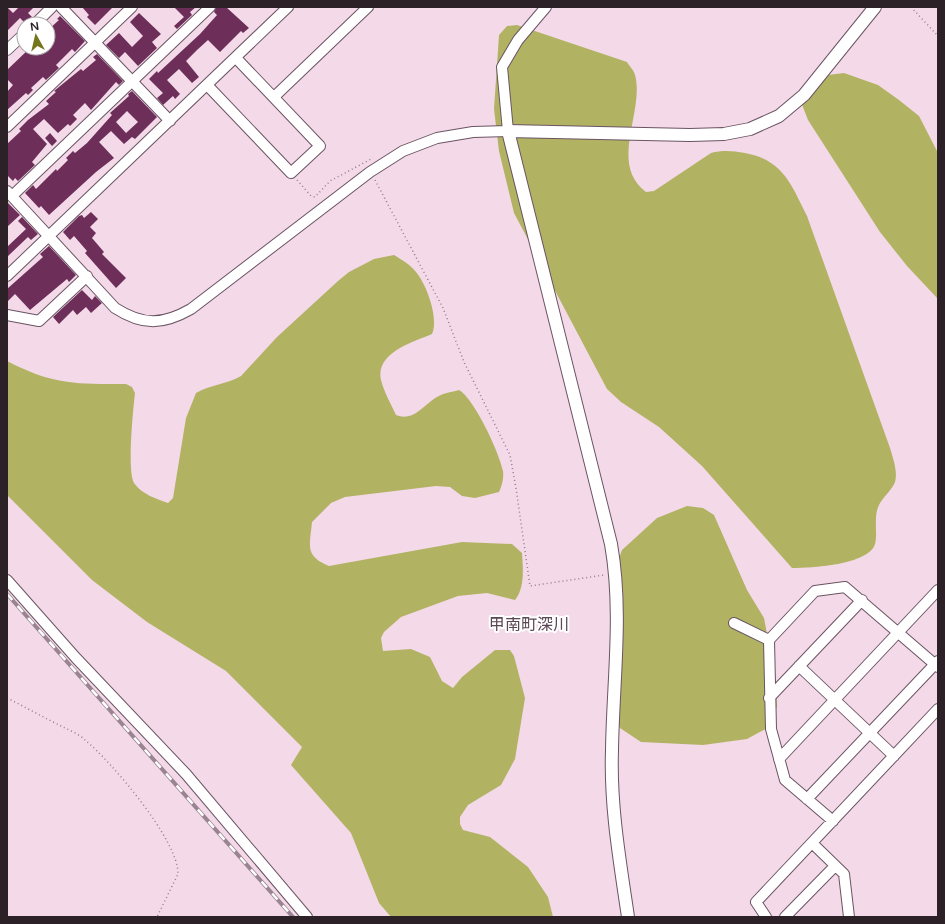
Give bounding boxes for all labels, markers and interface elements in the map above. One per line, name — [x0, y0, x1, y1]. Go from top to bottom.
north arrow — [16, 16, 56, 56]
text: N — [29, 20, 40, 34]
district label: 甲南町深川 — [489, 615, 569, 635]

